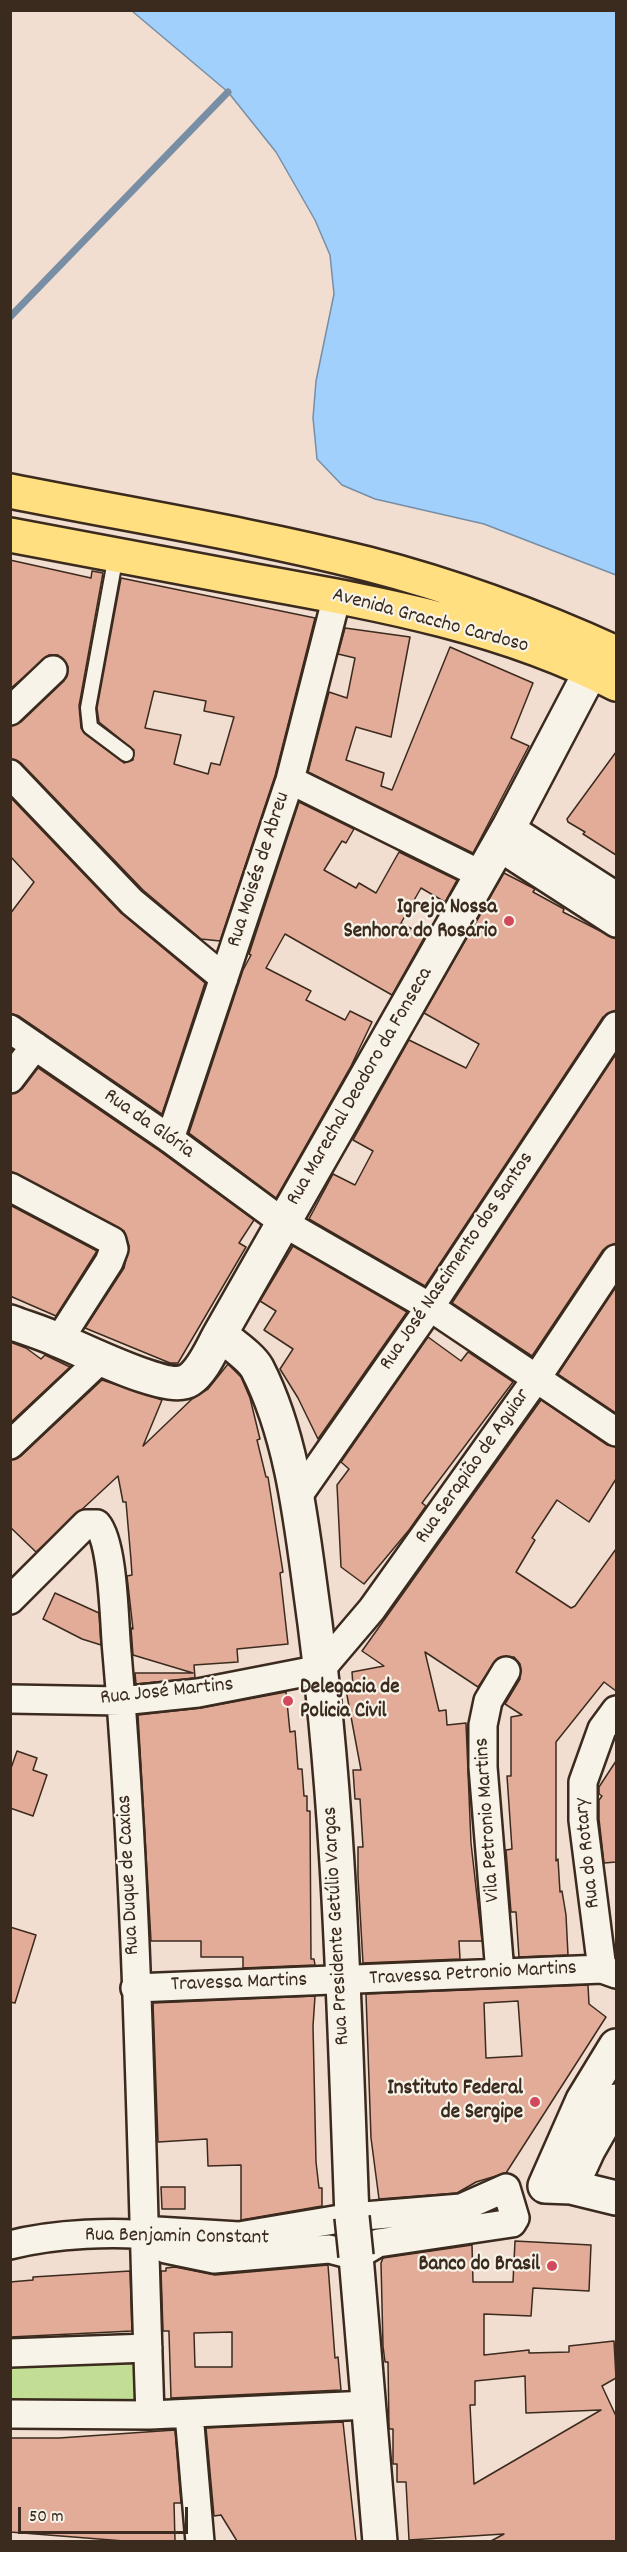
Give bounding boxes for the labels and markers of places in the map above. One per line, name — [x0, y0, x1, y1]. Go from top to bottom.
place label: Igreja Nossa Senhora do Rosário — [344, 896, 497, 946]
marker: Igreja Nossa Senhora do Rosário — [502, 914, 516, 928]
place label: Delegacia de Policia Civil — [300, 1676, 399, 1726]
marker: Delegacia de Policia Civil — [281, 1694, 295, 1708]
place label: Instituto Federal de Sergipe — [387, 2077, 523, 2127]
marker: Instituto Federal de Sergipe — [528, 2095, 542, 2109]
place label: Banco do Brasil — [419, 2253, 540, 2279]
marker: Banco do Brasil — [545, 2259, 559, 2273]

